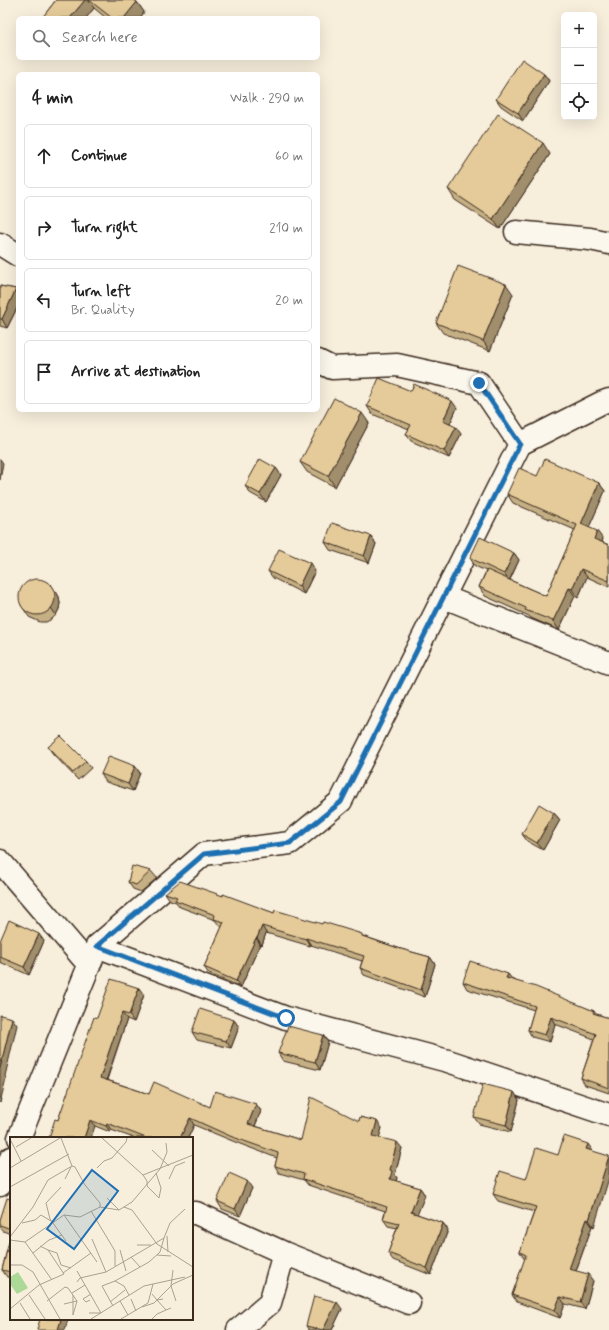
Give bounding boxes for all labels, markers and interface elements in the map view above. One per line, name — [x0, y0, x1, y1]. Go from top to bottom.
map controls — [561, 12, 597, 120]
button: + — [561, 12, 597, 48]
search box — [16, 16, 320, 60]
icon: search — [30, 27, 52, 49]
text: Search here — [62, 28, 138, 48]
button: − — [561, 48, 597, 84]
button: locate — [561, 84, 597, 120]
text: 4 min — [32, 87, 73, 109]
text: Walk · 290 m — [230, 90, 304, 107]
icon: ahead — [33, 145, 55, 167]
text: Continue — [71, 146, 127, 166]
text: 60 m — [275, 148, 303, 165]
icon: right — [33, 217, 55, 239]
text: Turn right — [71, 218, 138, 238]
text: 210 m — [269, 220, 303, 237]
text: Turn left — [71, 282, 131, 302]
icon: left — [33, 289, 55, 311]
text: 20 m — [275, 292, 303, 309]
text: Br. Quality — [71, 302, 135, 319]
icon: arrive — [33, 361, 55, 383]
text: Arrive at destination — [71, 362, 200, 382]
route end — [470, 374, 488, 392]
route start — [277, 1009, 295, 1027]
inset map — [10, 1137, 193, 1320]

